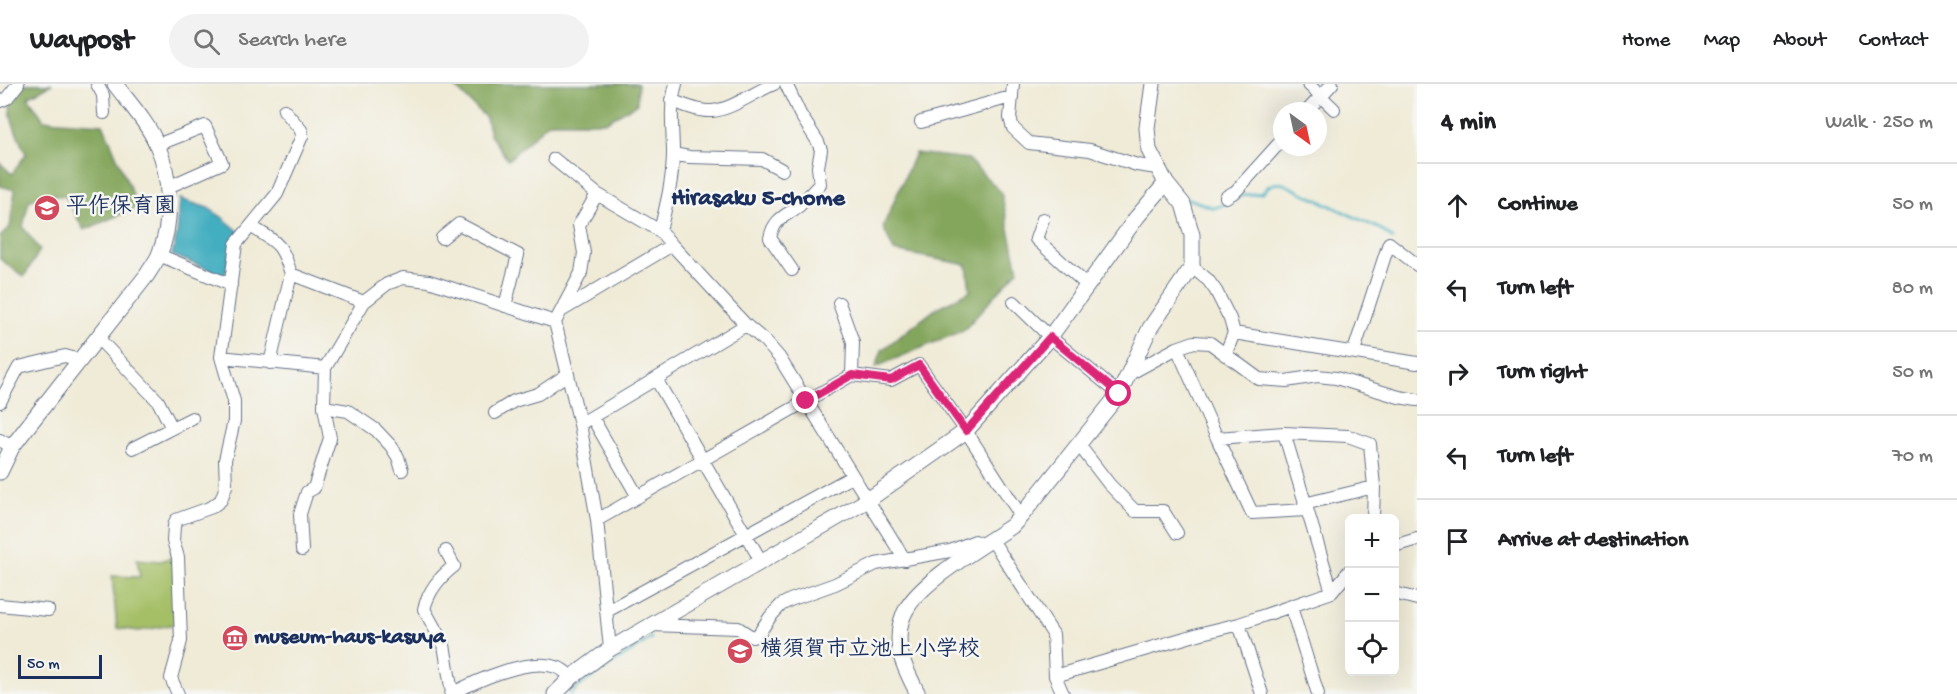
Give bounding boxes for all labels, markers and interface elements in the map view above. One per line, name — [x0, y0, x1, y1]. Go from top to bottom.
search box — [169, 14, 589, 68]
text: Waypost — [30, 25, 133, 58]
icon: search — [190, 25, 223, 58]
text: Search here — [238, 28, 347, 54]
text: Home — [1622, 29, 1670, 54]
text: Map — [1703, 29, 1740, 54]
text: About — [1773, 29, 1826, 54]
text: Contact — [1859, 29, 1927, 54]
north arrow — [1273, 102, 1327, 156]
text: 4 min — [1441, 108, 1496, 139]
text: Walk · 250 m — [1825, 112, 1933, 135]
district label: Hirasaku 5-chome — [671, 185, 846, 214]
icon: ahead — [1441, 189, 1474, 222]
text: Continue — [1498, 192, 1578, 218]
school or university icon: 平作保育園 — [32, 193, 62, 223]
place label: 平作保育園 — [66, 193, 176, 221]
text: 50 m — [1892, 194, 1933, 217]
icon: left — [1441, 273, 1474, 306]
text: Turn left — [1498, 276, 1572, 302]
text: 80 m — [1892, 278, 1933, 301]
icon: right — [1441, 357, 1474, 390]
text: Turn right — [1498, 360, 1586, 386]
text: 50 m — [1892, 362, 1933, 385]
route start — [1105, 380, 1131, 406]
route end — [792, 387, 818, 413]
icon: left — [1441, 441, 1474, 474]
text: Turn left — [1498, 444, 1572, 470]
text: 70 m — [1892, 446, 1933, 469]
map controls — [1345, 514, 1399, 676]
button: + — [1345, 514, 1399, 568]
icon: arrive — [1441, 525, 1474, 558]
text: Arrive at destination — [1498, 528, 1688, 554]
button: − — [1345, 568, 1399, 622]
button: locate — [1345, 622, 1399, 676]
museum icon: museum-haus-kasuya — [220, 623, 250, 653]
place label: museum-haus-kasuya — [254, 625, 447, 651]
school or university icon: 横須賀市立池上小学校 — [725, 636, 755, 666]
place label: 横須賀市立池上小学校 — [760, 637, 980, 664]
scale bar — [18, 652, 102, 680]
text: 50 m — [27, 656, 60, 675]

